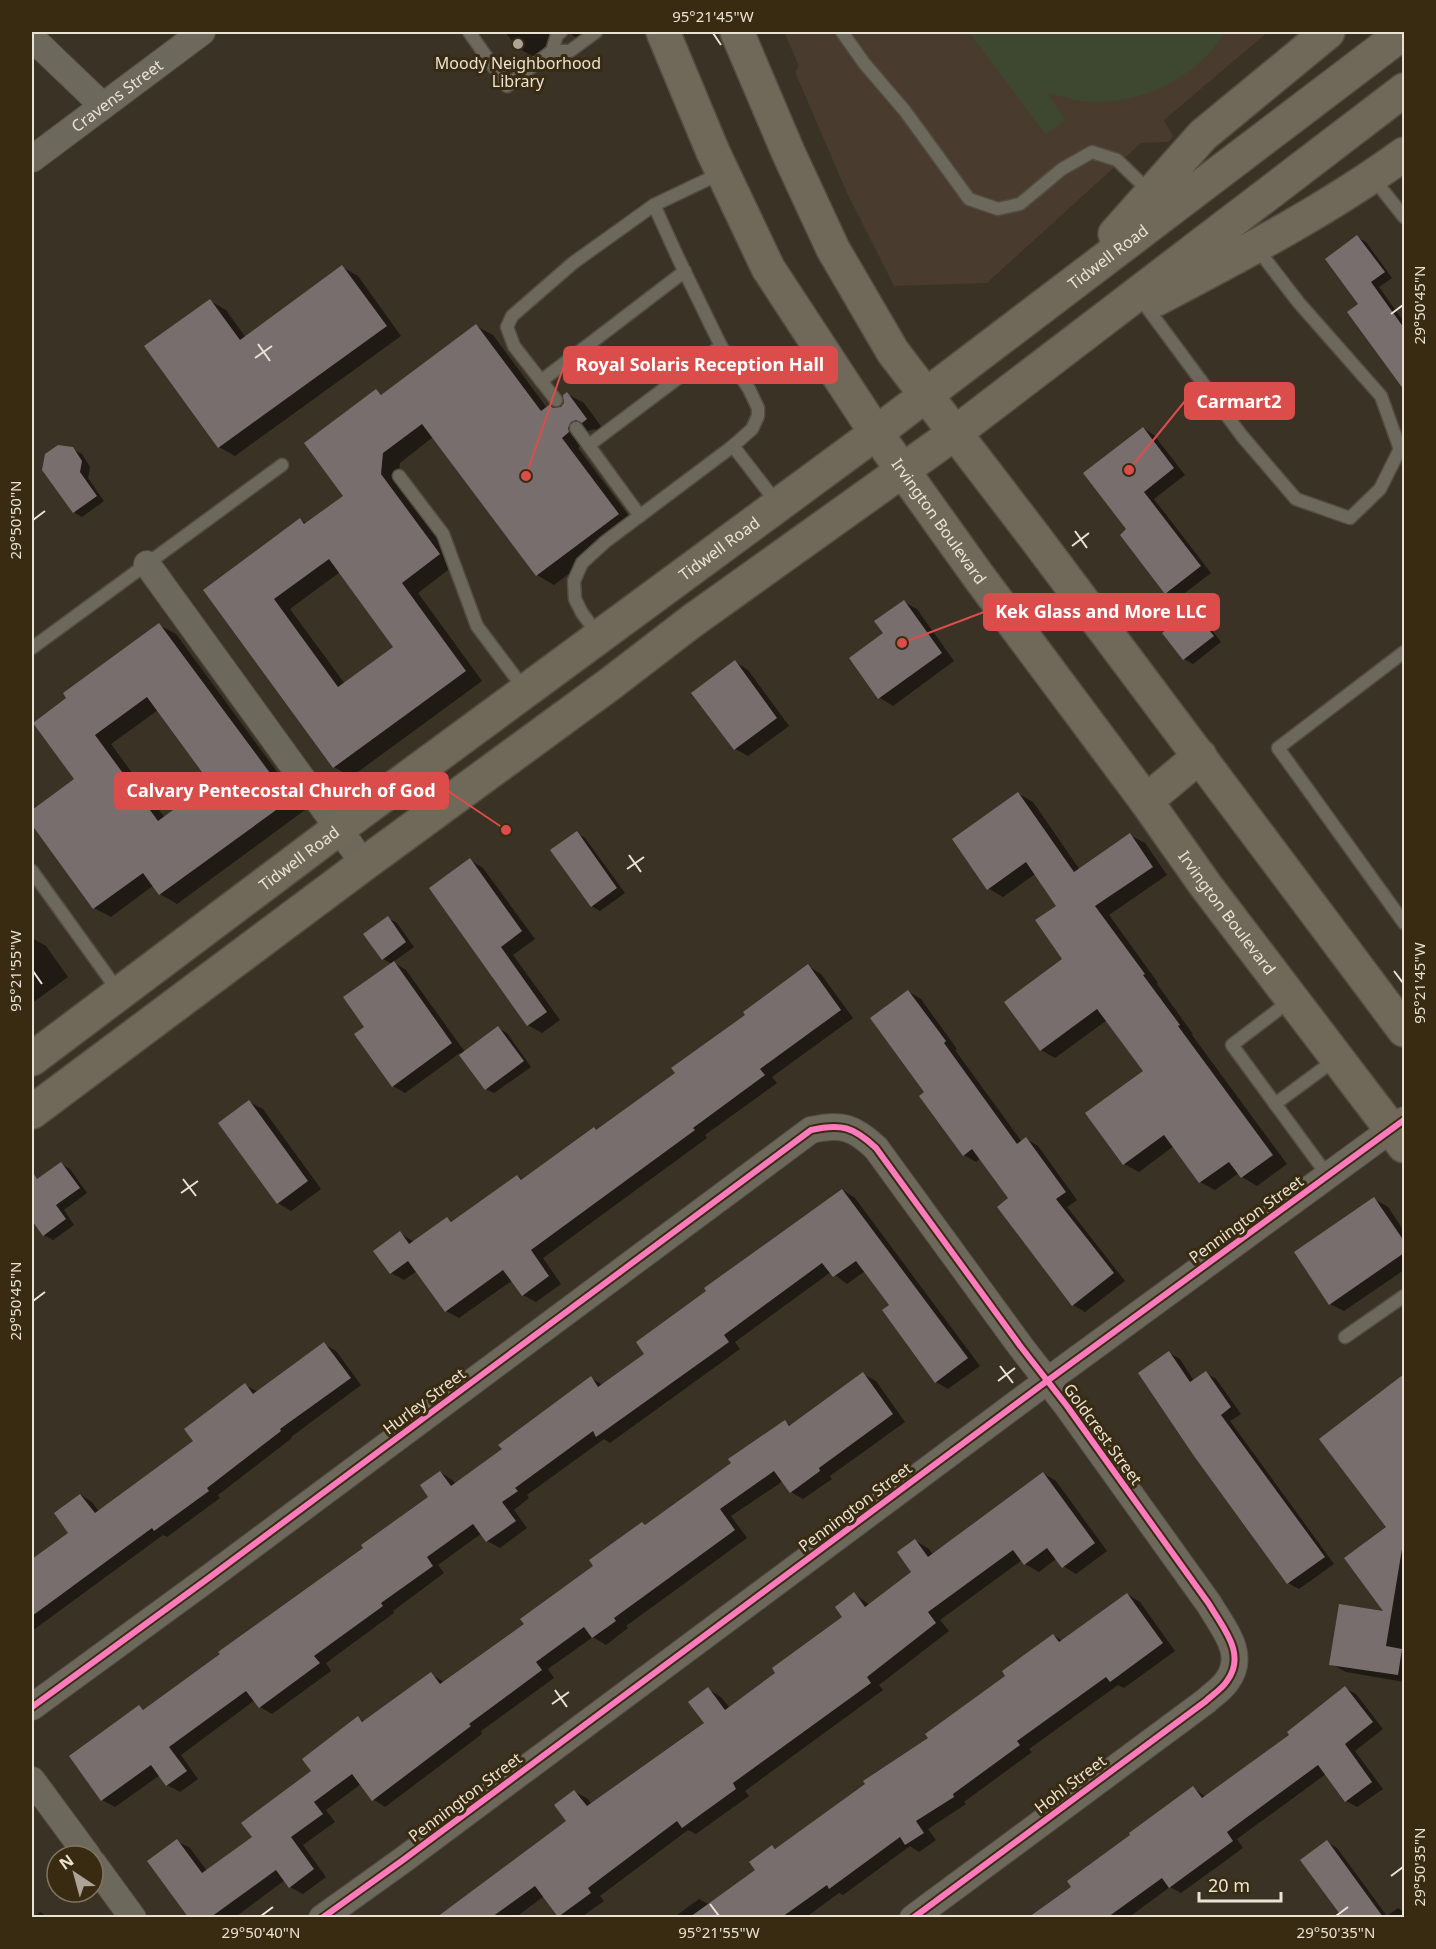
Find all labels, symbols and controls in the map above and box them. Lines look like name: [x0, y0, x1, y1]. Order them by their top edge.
text: 95°21'45"W: [672, 6, 754, 26]
marker: Moody Neighborhood Library: [511, 37, 525, 51]
place label: Moody Neighborhood Library: [435, 52, 601, 92]
street label: Cravens Street: [67, 54, 167, 137]
street label: Tidwell Road: [1063, 219, 1153, 295]
text: 29°50'45"N: [1409, 266, 1429, 344]
callout: Royal Solaris Reception Hall: [564, 347, 837, 383]
text: Royal Solaris Reception Hall: [576, 352, 824, 376]
callout: Carmart2: [1185, 383, 1294, 419]
text: Carmart2: [1197, 389, 1281, 413]
street label: Irvington Boulevard: [887, 454, 992, 589]
text: 29°50'50"N: [5, 481, 25, 559]
street label: Tidwell Road: [674, 511, 764, 586]
callout: Kek Glass and More LLC: [984, 594, 1219, 630]
text: Kek Glass and More LLC: [995, 599, 1207, 623]
callout: Calvary Pentecostal Church of God: [115, 773, 448, 809]
text: Calvary Pentecostal Church of God: [126, 778, 436, 802]
street label: Tidwell Road: [254, 821, 344, 896]
street label: Irvington Boulevard: [1173, 846, 1281, 979]
text: 95°21'55"W: [5, 930, 25, 1012]
text: 95°21'45"W: [1409, 942, 1429, 1024]
street label: Pennington Street: [1184, 1170, 1308, 1268]
text: 29°50'45"N: [5, 1262, 25, 1340]
street label: Hurley Street: [378, 1363, 470, 1439]
street label: Goldcrest Street: [1059, 1379, 1147, 1489]
street label: Pennington Street: [794, 1457, 916, 1557]
street label: Pennington Street: [404, 1747, 526, 1847]
street label: Hohl Street: [1030, 1750, 1110, 1818]
text: 29°50'35"N: [1409, 1828, 1429, 1906]
north arrow: [45, 1844, 105, 1904]
text: N: [54, 1849, 78, 1875]
scale bar: [1199, 1865, 1282, 1903]
text: 20 m: [1208, 1873, 1250, 1897]
text: 29°50'40"N: [222, 1922, 300, 1942]
text: 95°21'55"W: [678, 1922, 760, 1942]
text: 29°50'35"N: [1297, 1922, 1375, 1942]

